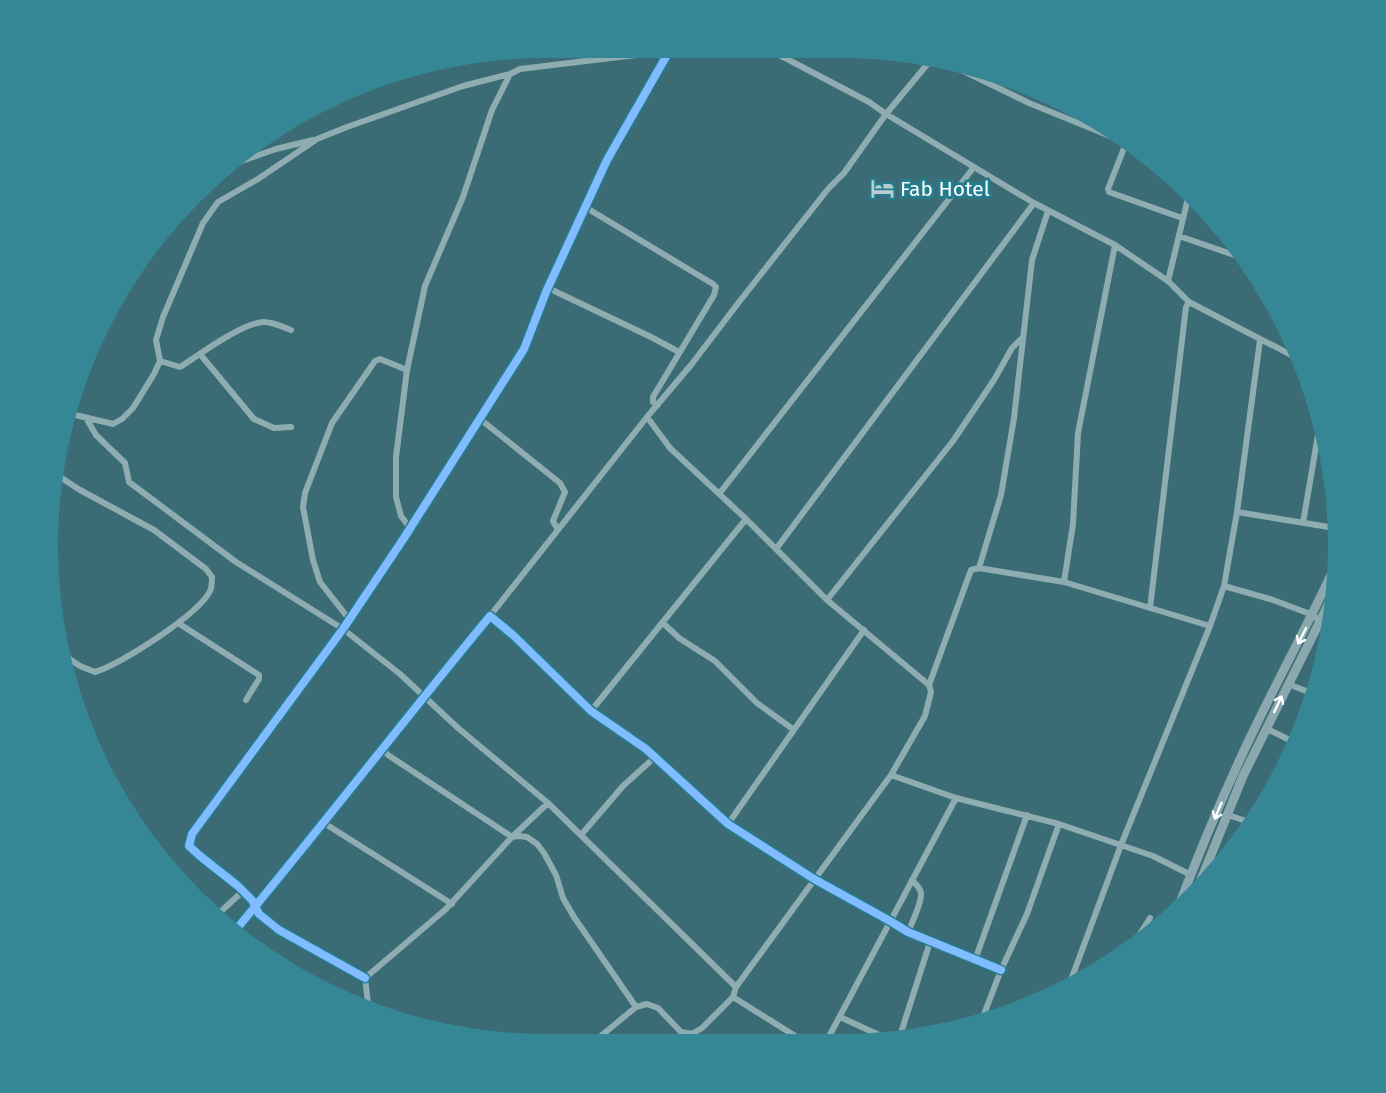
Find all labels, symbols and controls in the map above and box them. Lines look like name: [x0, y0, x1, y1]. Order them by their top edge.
hotel icon: Fab Hotel: [869, 176, 895, 202]
place label: Fab Hotel: [900, 176, 990, 202]
one-way arrow: [1296, 626, 1308, 644]
one-way arrow: [1273, 695, 1285, 713]
one-way arrow: [1211, 802, 1222, 820]

